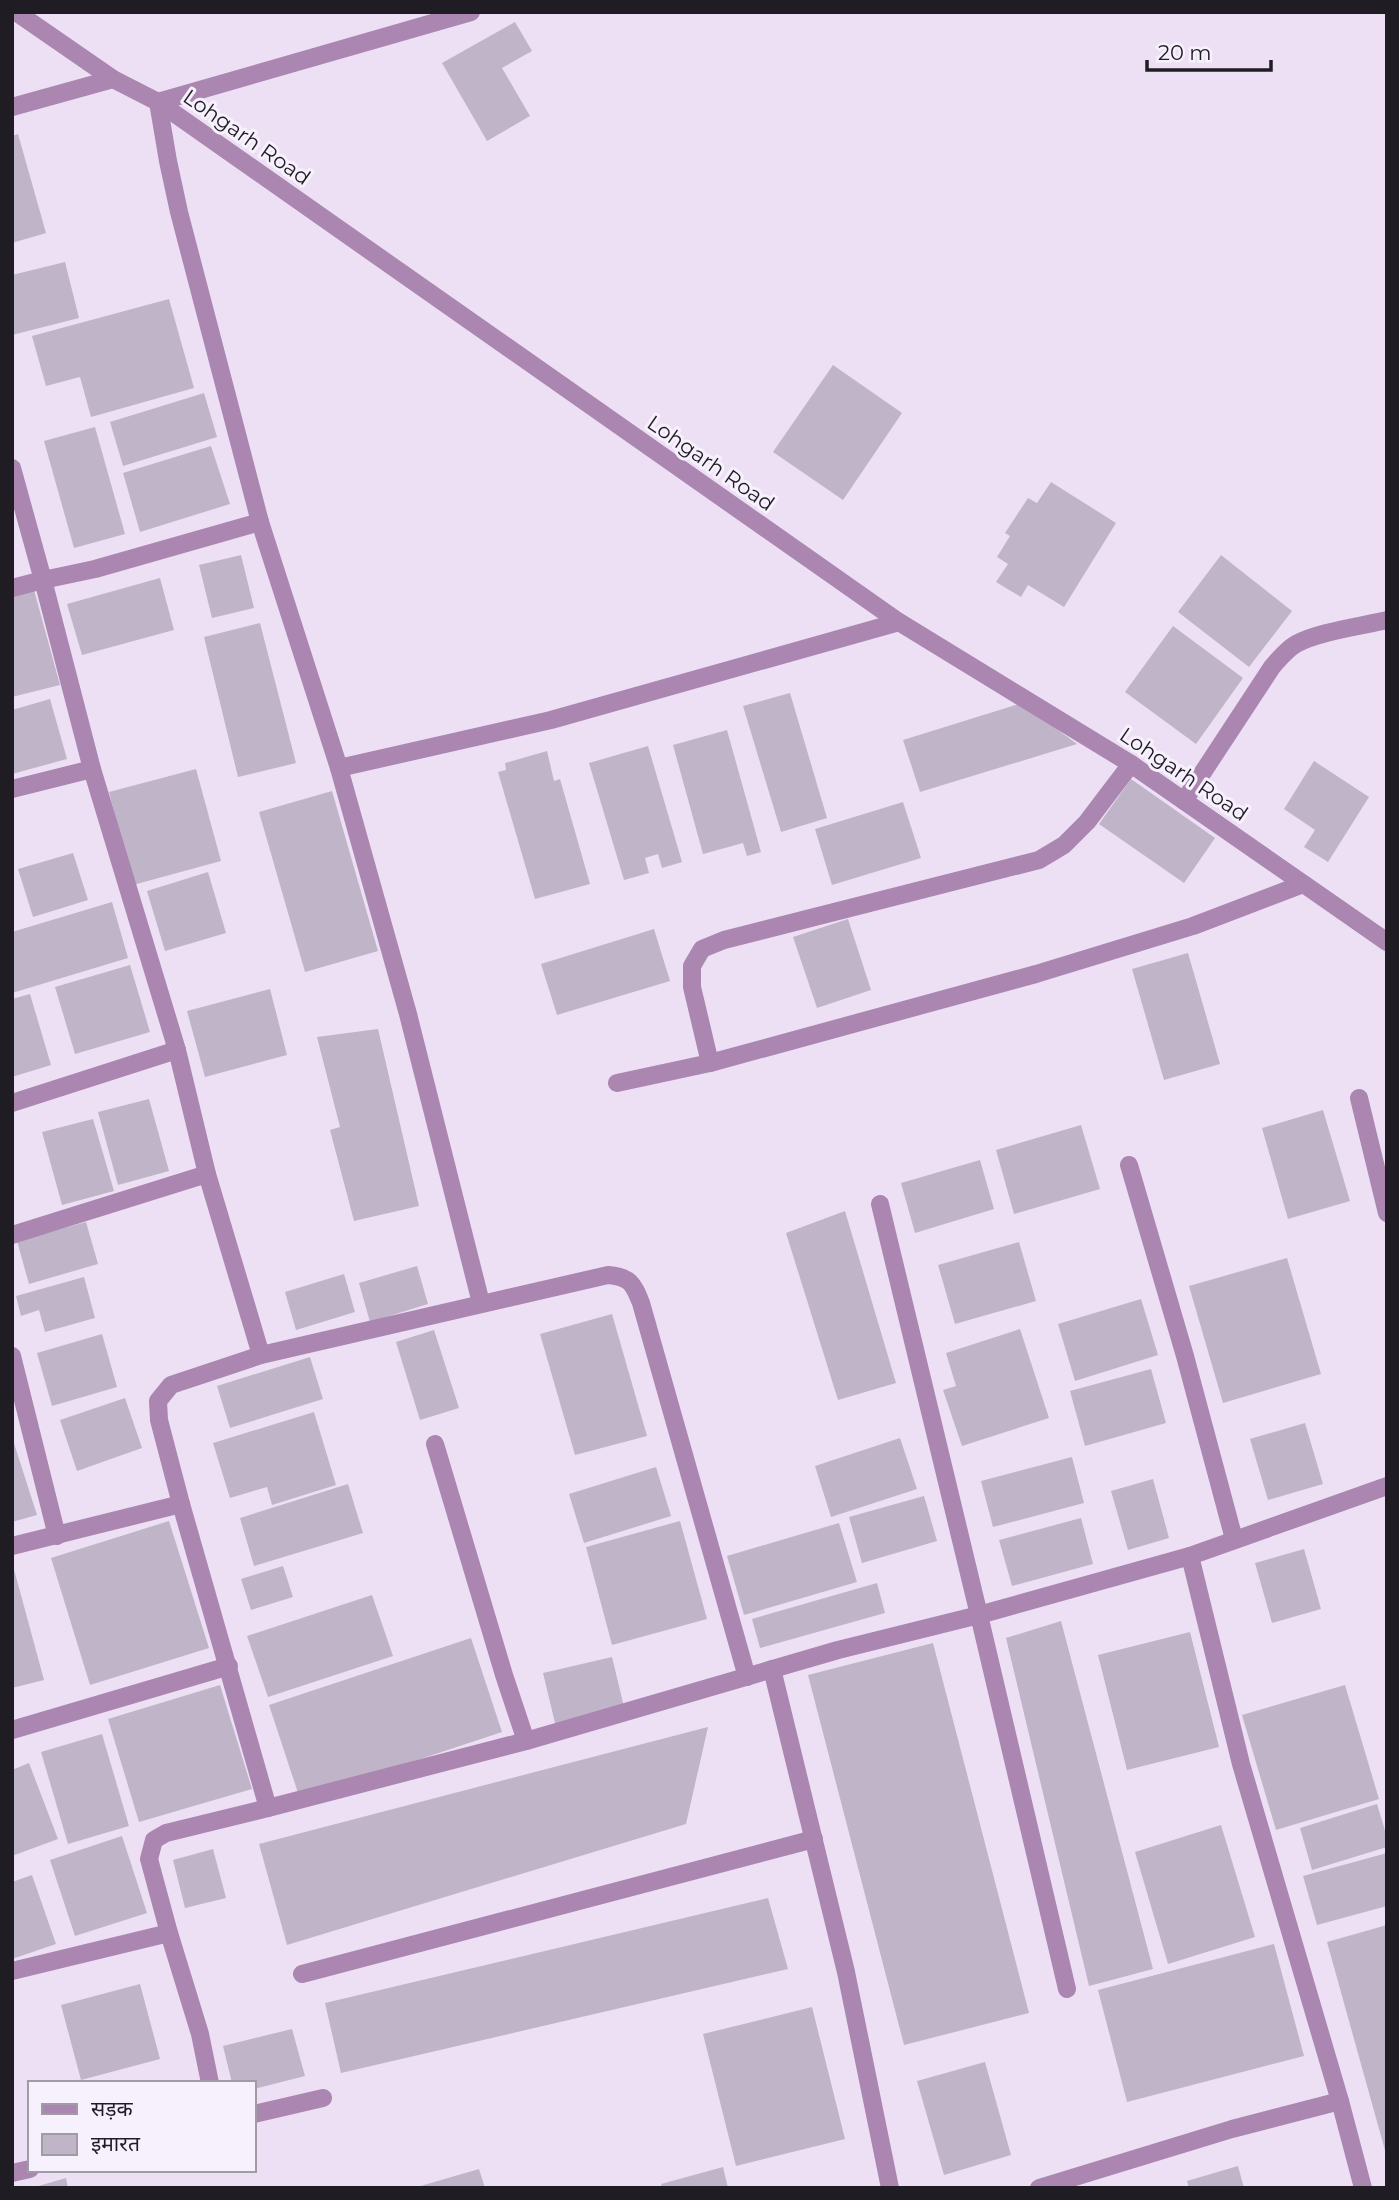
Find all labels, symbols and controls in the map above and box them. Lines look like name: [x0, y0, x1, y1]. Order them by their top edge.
scale bar: [1147, 28, 1271, 72]
text: 20 m: [1158, 40, 1212, 65]
street label: Lohgarh Road: [179, 84, 315, 190]
street label: Lohgarh Road: [643, 410, 779, 516]
street label: Lohgarh Road: [1115, 722, 1253, 826]
legend: [28, 2081, 256, 2172]
text: सड़क: [91, 2096, 133, 2121]
text: इमारत: [91, 2131, 141, 2156]

